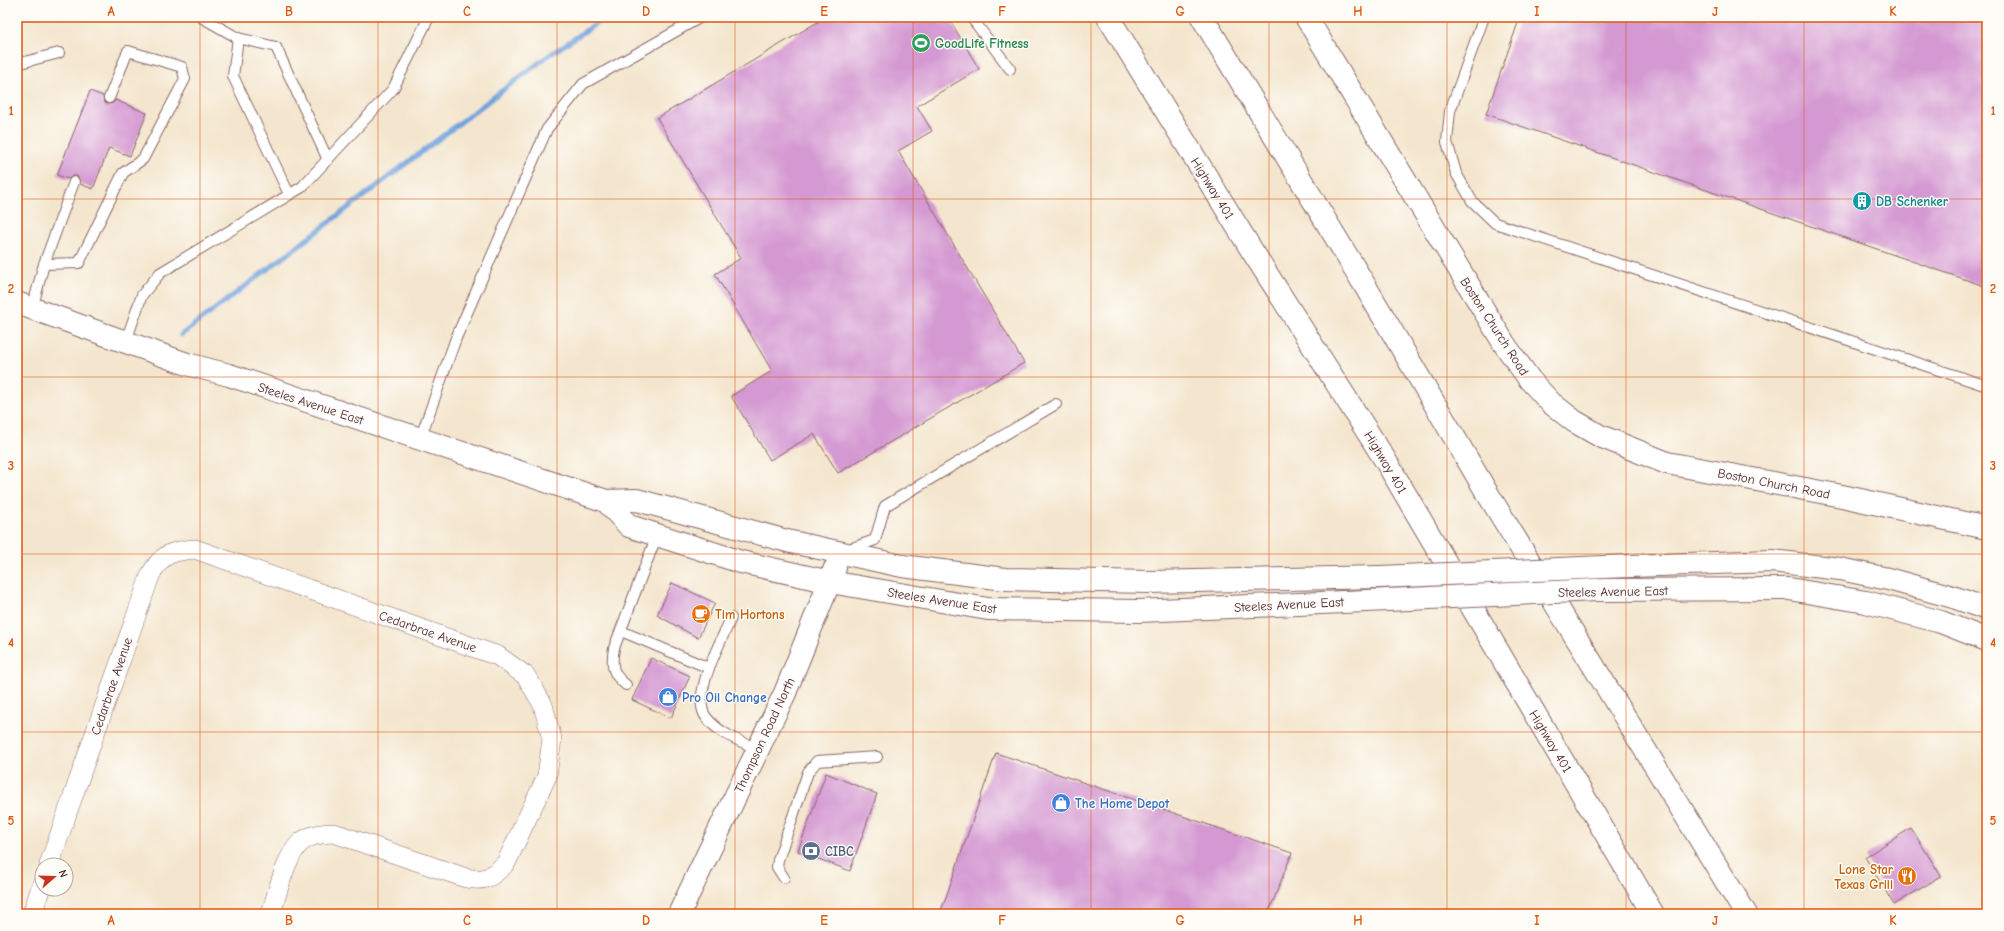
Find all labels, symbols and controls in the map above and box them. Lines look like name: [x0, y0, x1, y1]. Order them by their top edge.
text: A: [107, 4, 115, 19]
text: B: [285, 4, 293, 19]
text: C: [463, 4, 471, 19]
text: D: [642, 4, 650, 19]
text: E: [820, 4, 828, 19]
text: F: [998, 4, 1006, 19]
text: G: [1175, 4, 1185, 19]
text: H: [1353, 4, 1363, 19]
text: I: [1534, 4, 1540, 19]
text: J: [1712, 4, 1718, 19]
text: K: [1889, 4, 1897, 19]
sports icon: GoodLife Fitness: [910, 32, 932, 54]
place label: GoodLife Fitness: [935, 36, 1029, 51]
text: 1: [8, 103, 14, 118]
text: 1: [1990, 103, 1996, 118]
street label: Highway 401: [1188, 155, 1237, 222]
building icon: DB Schenker: [1851, 190, 1873, 212]
place label: DB Schenker: [1876, 194, 1949, 209]
street label: Boston Church Road: [1457, 274, 1532, 378]
text: 2: [8, 281, 14, 296]
text: 2: [1990, 281, 1996, 296]
street label: Steeles Avenue East: [256, 379, 367, 428]
street label: Highway 401: [1361, 428, 1410, 496]
text: 3: [8, 458, 14, 473]
text: 3: [1990, 458, 1996, 473]
street label: Boston Church Road: [1717, 465, 1831, 502]
street label: Steeles Avenue East: [1558, 583, 1670, 600]
street label: Steeles Avenue East: [886, 584, 999, 617]
street label: Steeles Avenue East: [1234, 594, 1346, 615]
cafe icon: Tim Hortons: [690, 603, 712, 625]
place label: Tim Hortons: [715, 607, 785, 622]
street label: Cedarbrae Avenue: [377, 608, 479, 655]
text: 4: [8, 635, 14, 650]
street label: Cedarbrae Avenue: [88, 635, 135, 737]
text: 4: [1990, 635, 1996, 650]
street label: Thompson Road North: [731, 675, 798, 795]
shop icon: Pro Oil Change: [657, 686, 679, 708]
place label: Pro Oil Change: [682, 690, 767, 705]
street label: Highway 401: [1526, 707, 1575, 775]
shop icon: The Home Depot: [1050, 792, 1072, 814]
place label: The Home Depot: [1075, 796, 1170, 811]
text: 5: [8, 813, 15, 828]
text: 5: [1990, 813, 1997, 828]
bank icon: CIBC: [800, 840, 822, 862]
place label: CIBC: [825, 844, 854, 859]
north arrow: [34, 857, 74, 897]
place label: Lone Star Texas Grill: [1834, 862, 1894, 892]
restaurant icon: Lone Star Texas Grill: [1896, 865, 1918, 887]
text: N: [56, 868, 70, 879]
text: A: [107, 913, 115, 928]
text: B: [285, 913, 293, 928]
text: C: [463, 913, 471, 928]
text: D: [642, 913, 650, 928]
text: E: [820, 913, 828, 928]
text: F: [998, 913, 1006, 928]
text: G: [1175, 913, 1185, 928]
text: H: [1353, 913, 1363, 928]
text: I: [1534, 913, 1540, 928]
text: J: [1712, 913, 1718, 928]
text: K: [1889, 913, 1897, 928]

